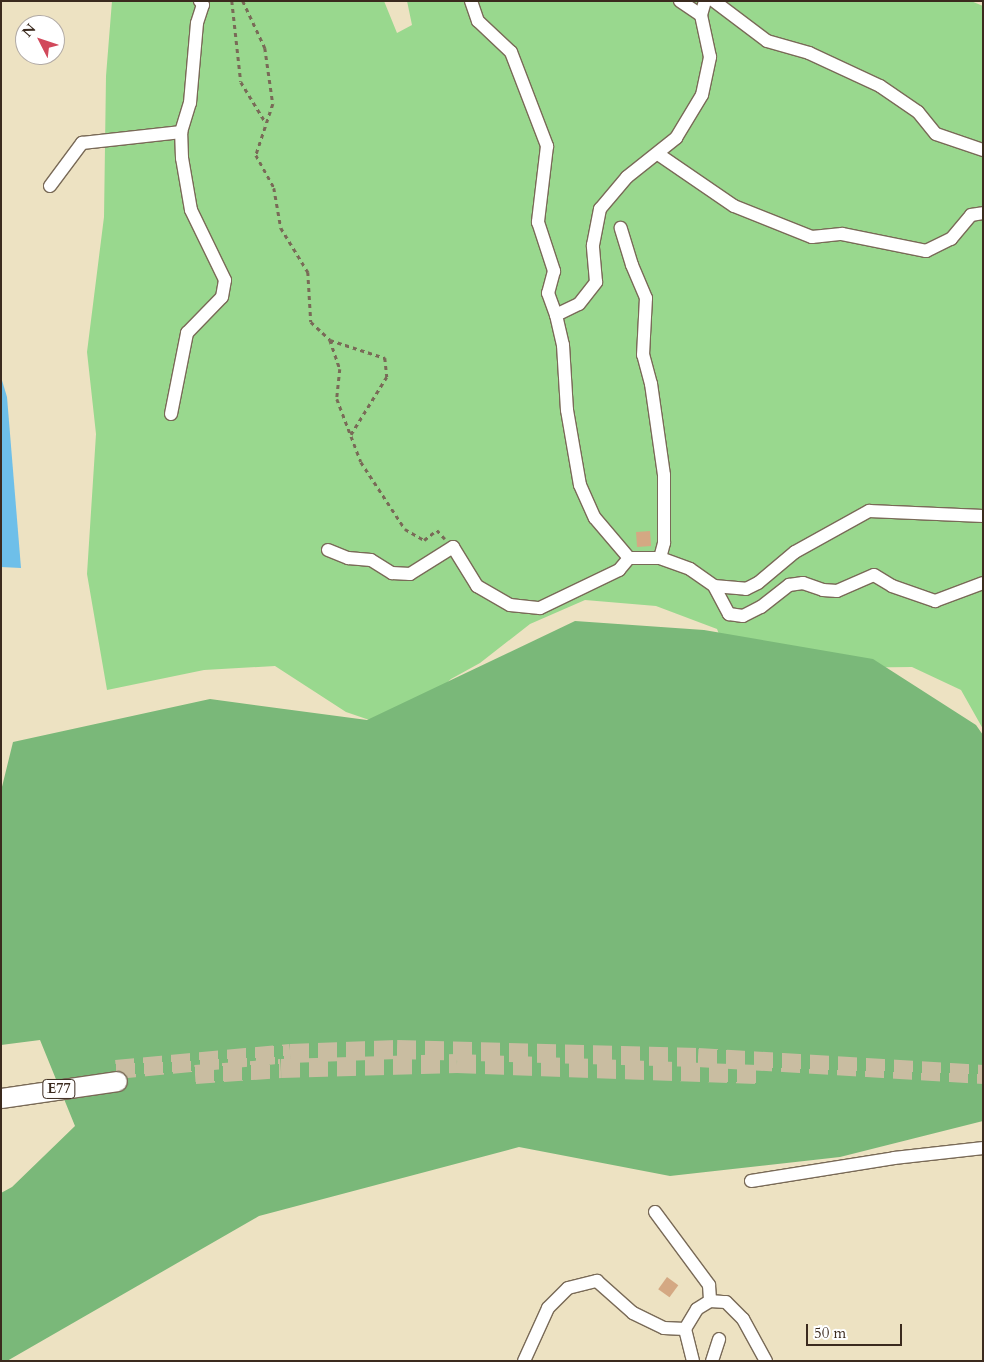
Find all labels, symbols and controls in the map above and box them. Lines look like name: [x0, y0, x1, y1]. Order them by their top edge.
north arrow: [15, 15, 65, 65]
text: N: [18, 20, 40, 41]
road number: E77: [42, 1078, 76, 1100]
scale bar: [809, 1314, 905, 1346]
text: 50 m: [814, 1323, 846, 1343]

